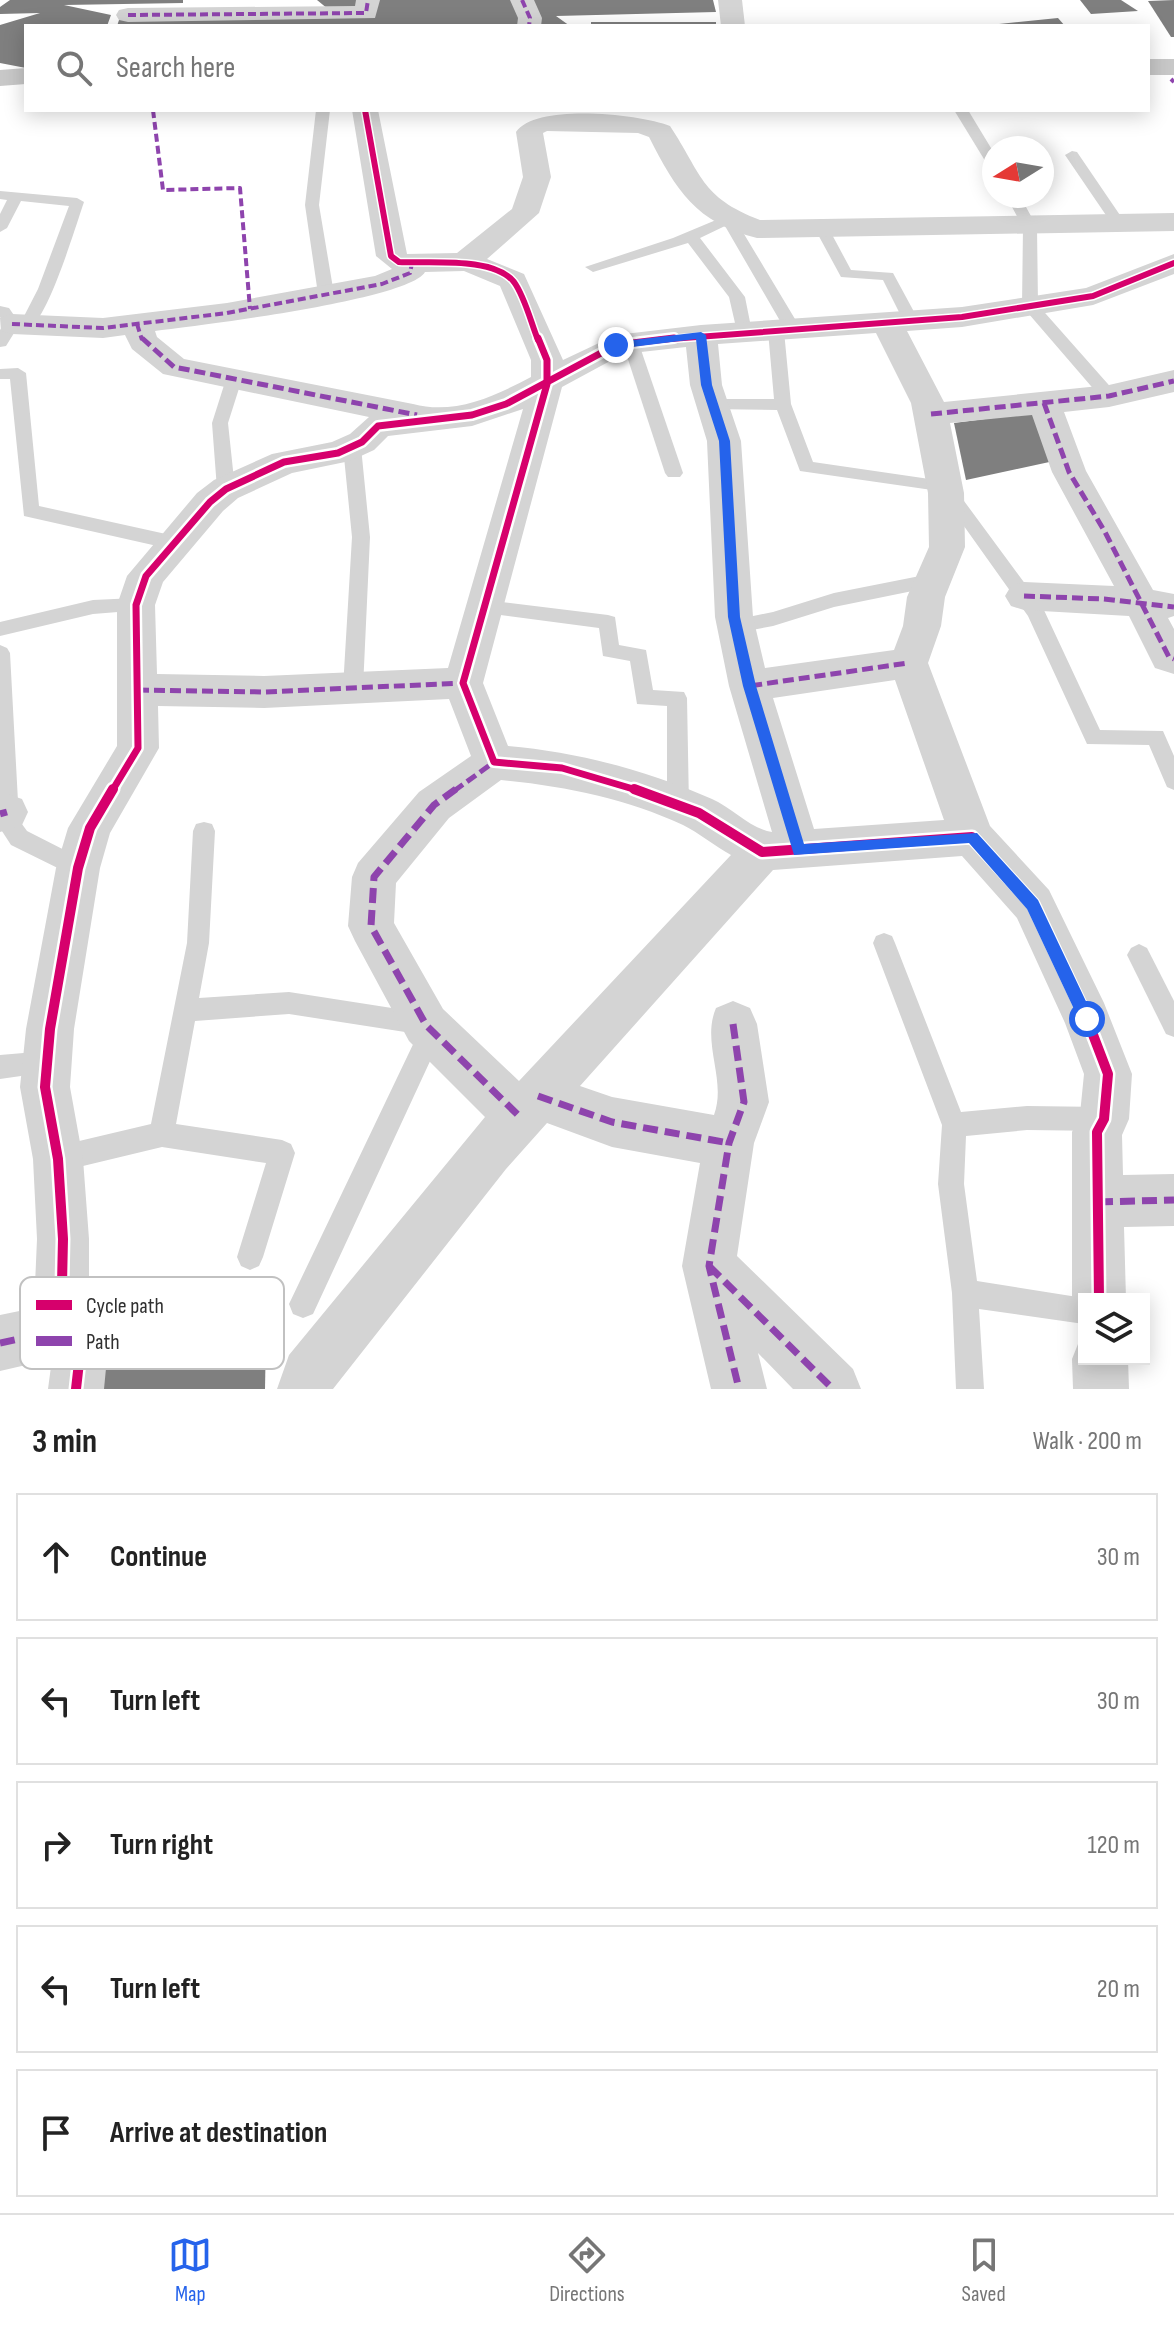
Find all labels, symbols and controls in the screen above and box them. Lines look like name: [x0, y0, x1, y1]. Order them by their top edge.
search box: [24, 24, 1150, 112]
icon: search: [52, 46, 96, 90]
text: Search here: [116, 50, 235, 86]
north arrow: [982, 136, 1054, 208]
route end: [598, 327, 634, 363]
route start: [1069, 1001, 1105, 1037]
legend: [20, 1277, 284, 1369]
text: Cycle path: [86, 1293, 164, 1320]
map controls: [1078, 1293, 1150, 1365]
button: layers: [1078, 1293, 1150, 1365]
text: Path: [86, 1329, 120, 1356]
text: 3 min: [32, 1421, 97, 1462]
text: Walk · 200 m: [1033, 1426, 1142, 1457]
icon: ahead: [34, 1535, 78, 1579]
text: Continue: [110, 1539, 207, 1575]
text: 30 m: [1097, 1542, 1140, 1573]
icon: left: [34, 1679, 78, 1723]
text: Turn left: [110, 1683, 200, 1719]
text: 30 m: [1097, 1686, 1140, 1717]
icon: right: [34, 1823, 78, 1867]
text: Turn right: [110, 1827, 213, 1863]
text: 120 m: [1087, 1830, 1140, 1861]
icon: left: [34, 1967, 78, 2011]
text: Turn left: [110, 1971, 200, 2007]
text: 20 m: [1097, 1974, 1140, 2005]
icon: arrive: [34, 2111, 78, 2155]
text: Arrive at destination: [110, 2115, 327, 2151]
tab: Map: [168, 2233, 212, 2308]
tab: Directions: [549, 2233, 625, 2308]
tab: Saved: [962, 2233, 1006, 2308]

